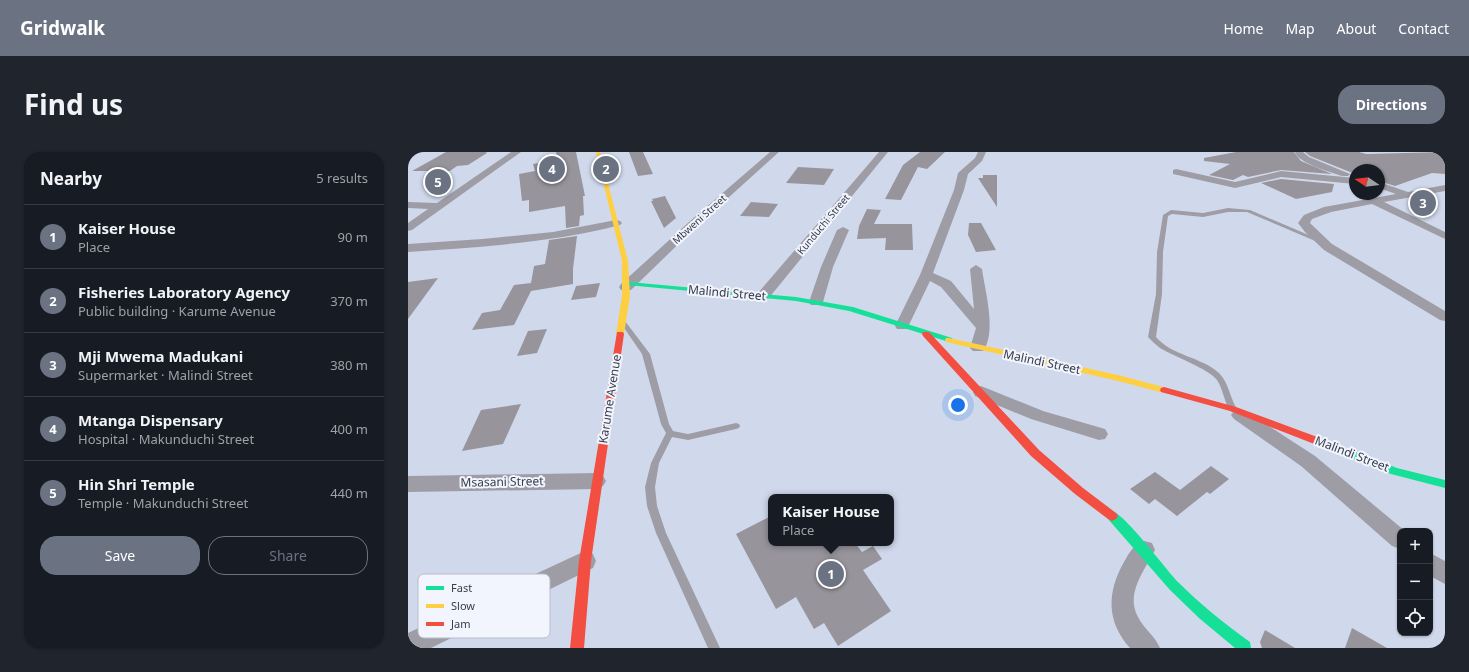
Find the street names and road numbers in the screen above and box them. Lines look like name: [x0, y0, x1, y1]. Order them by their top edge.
street label: Kunduchi Street: [794, 190, 853, 257]
street label: Mbweni Street: [669, 191, 729, 247]
street label: Malindi Street: [687, 281, 767, 304]
street label: Malindi Street: [1002, 345, 1083, 378]
street label: Karume Avenue: [594, 353, 625, 445]
street label: Malindi Street: [1313, 432, 1392, 476]
street label: Msasani Street: [460, 472, 544, 491]

